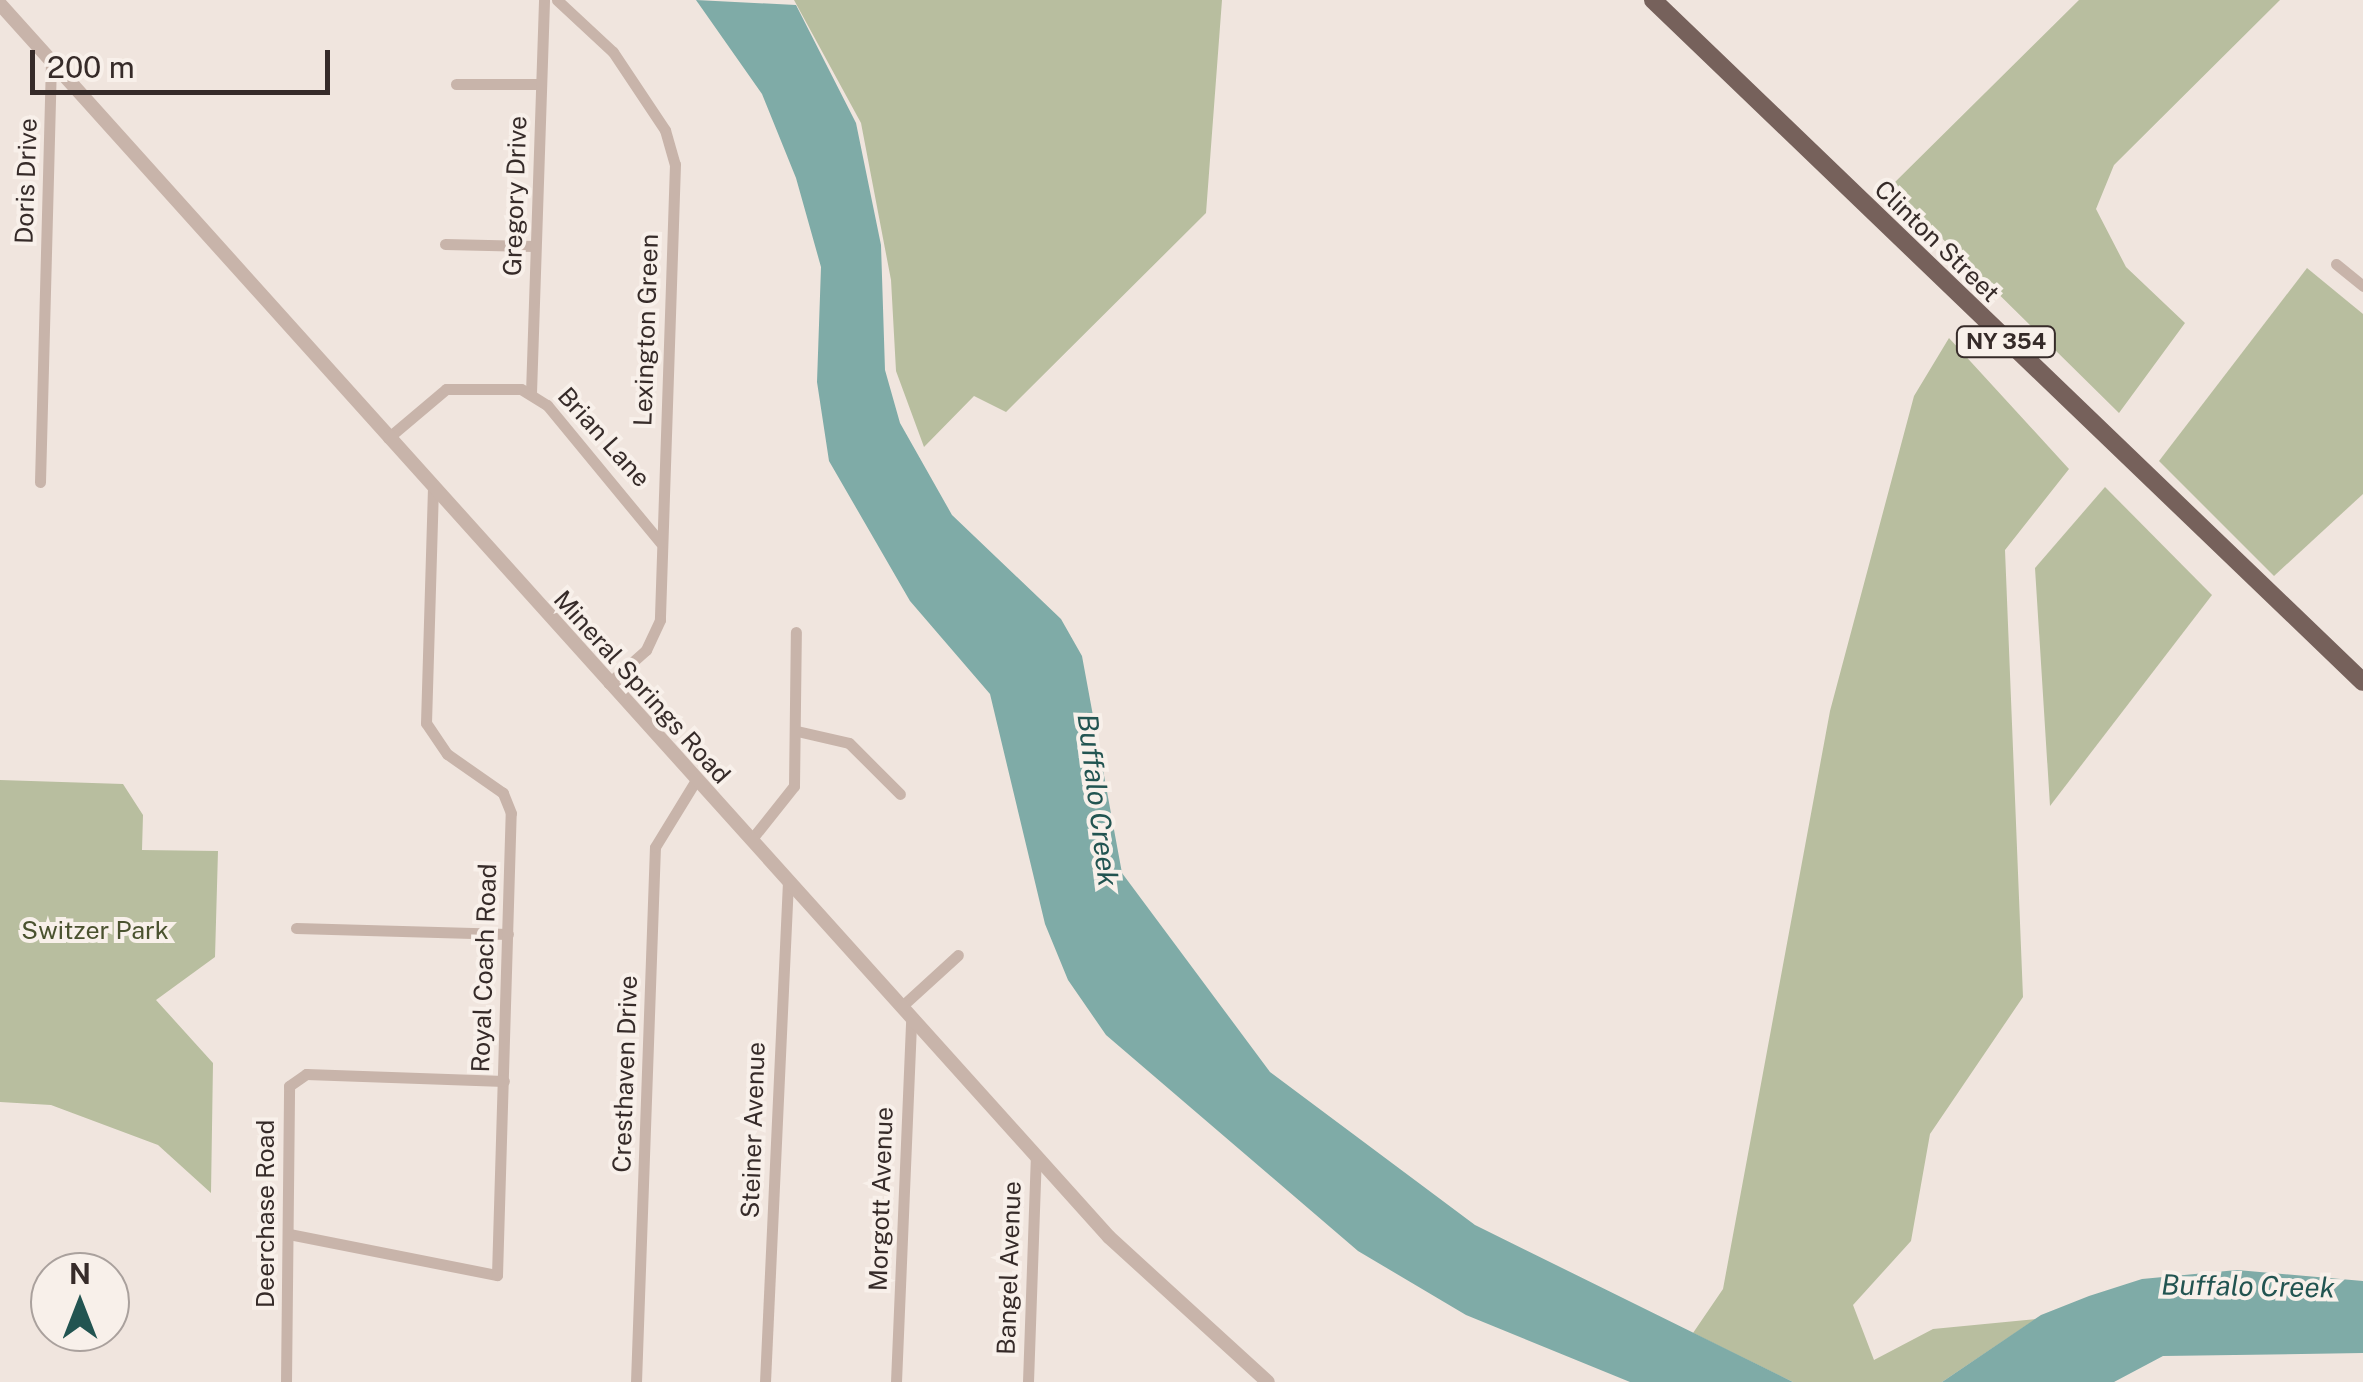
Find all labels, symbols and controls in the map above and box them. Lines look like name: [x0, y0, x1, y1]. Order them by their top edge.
scale bar: [35, 30, 335, 92]
text: 200 m: [47, 49, 135, 85]
street label: Gregory Drive: [497, 115, 533, 277]
street label: Doris Drive: [9, 118, 43, 244]
street label: Clinton Street: [1868, 174, 2006, 308]
street label: Lexington Green: [628, 233, 664, 427]
road number: NY 354: [1954, 325, 2058, 359]
street label: Brian Lane: [552, 381, 656, 493]
street label: Mineral Springs Road: [548, 584, 736, 790]
water label: Buffalo Creek: [1071, 712, 1125, 888]
street label: Royal Coach Road: [465, 863, 503, 1073]
park label: Switzer Park: [21, 915, 169, 945]
street label: Cresthaven Drive: [607, 975, 643, 1173]
street label: Steiner Avenue: [735, 1041, 771, 1219]
street label: Morgott Avenue: [863, 1106, 899, 1292]
street label: Deerchase Road: [250, 1120, 280, 1308]
street label: Bangel Avenue: [991, 1181, 1027, 1355]
north arrow: [30, 1252, 130, 1352]
text: N: [69, 1257, 91, 1290]
water label: Buffalo Creek: [2161, 1268, 2335, 1304]

